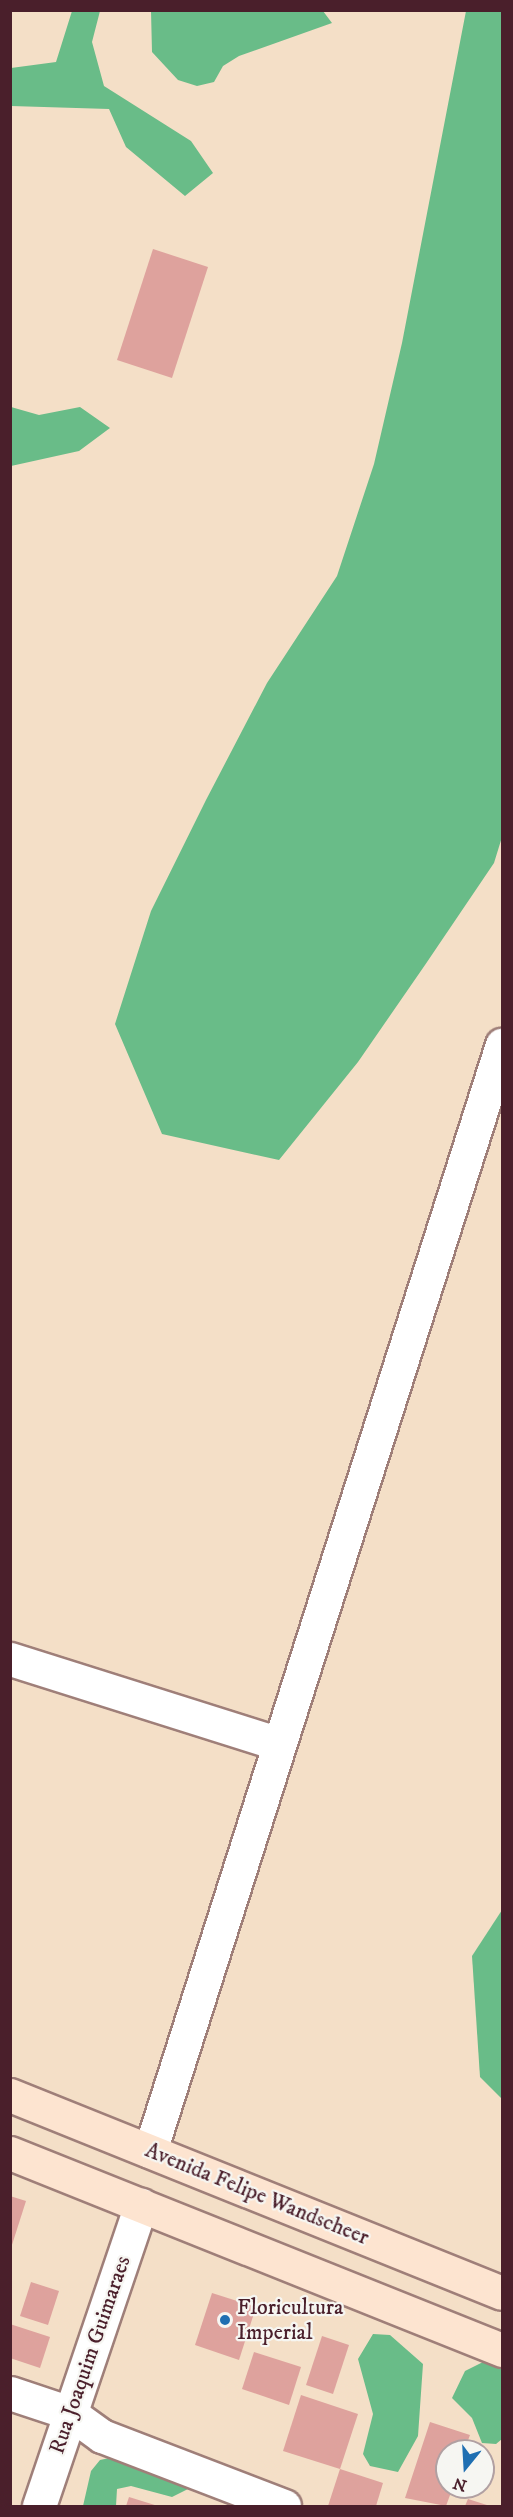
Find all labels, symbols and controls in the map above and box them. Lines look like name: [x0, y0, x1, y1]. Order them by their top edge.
street label: Avenida Felipe Wandscheer: [141, 2137, 373, 2251]
street label: Rua Joaquim Guimaraes: [44, 2253, 136, 2457]
place label: Floricultura Imperial: [237, 2294, 343, 2346]
marker: Floricultura Imperial: [218, 2313, 232, 2327]
north arrow: [435, 2439, 495, 2499]
text: N: [451, 2473, 469, 2496]

